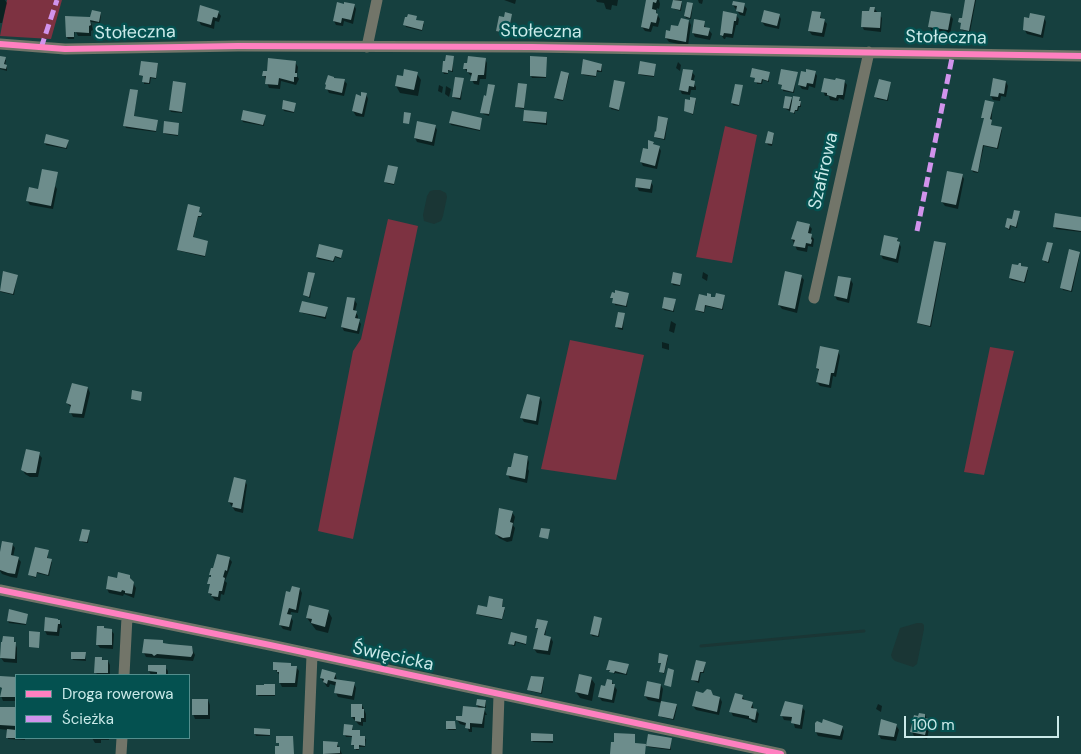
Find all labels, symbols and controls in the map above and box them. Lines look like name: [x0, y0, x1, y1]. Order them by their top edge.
street label: Stołeczna: [500, 20, 582, 44]
street label: Stołeczna: [94, 21, 176, 45]
street label: Stołeczna: [905, 26, 987, 50]
street label: Szafirowa: [805, 130, 843, 212]
street label: Święcicka: [350, 638, 436, 676]
legend: [15, 674, 190, 739]
text: Droga rowerowa: [62, 684, 173, 704]
scale bar: [906, 706, 1061, 738]
text: Ścieżka: [62, 709, 114, 729]
text: 100 m: [912, 715, 955, 735]

